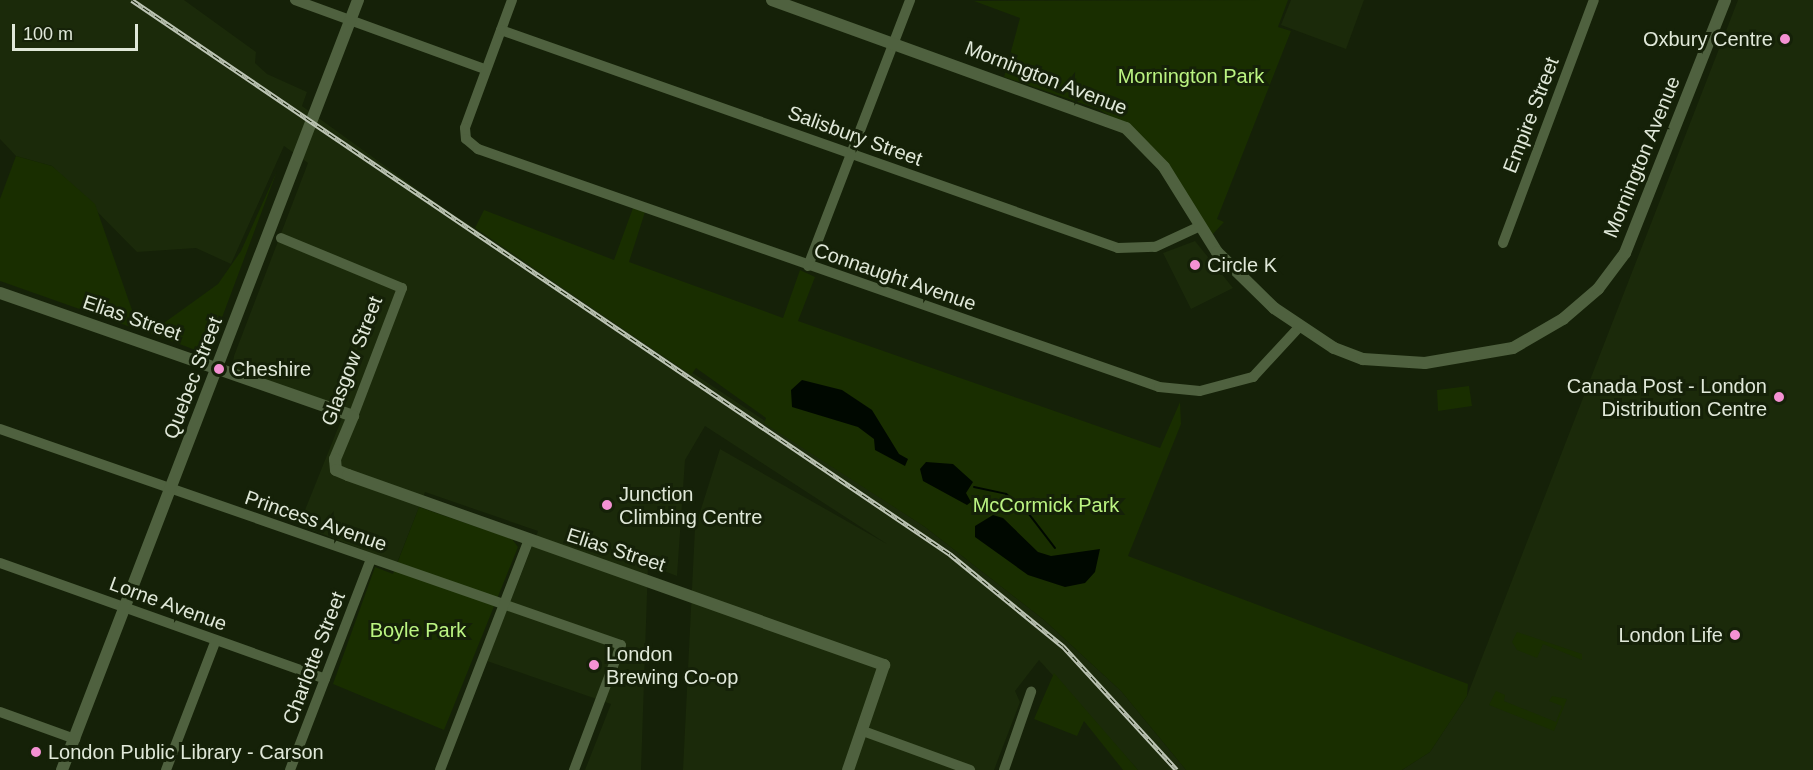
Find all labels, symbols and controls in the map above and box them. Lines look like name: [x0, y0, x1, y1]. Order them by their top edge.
scale bar: [15, 12, 141, 50]
text: 100 m: [23, 24, 73, 44]
place label: Oxbury Centre: [1643, 27, 1773, 51]
marker: Oxbury Centre: [1778, 32, 1792, 46]
street label: Mornington Avenue: [961, 36, 1131, 120]
street label: Empire Street: [1498, 54, 1564, 176]
park label: Mornington Park: [1118, 64, 1264, 88]
street label: Mornington Avenue: [1598, 72, 1686, 242]
street label: Salisbury Street: [785, 101, 925, 171]
street label: Connaught Avenue: [810, 238, 980, 316]
place label: Circle K: [1207, 253, 1277, 277]
marker: Circle K: [1188, 258, 1202, 272]
street label: Elias Street: [80, 290, 184, 346]
street label: Glasgow Street: [316, 293, 388, 429]
street label: Quebec Street: [159, 314, 227, 442]
place label: Cheshire: [231, 357, 311, 381]
marker: Cheshire: [212, 362, 226, 376]
place label: Canada Post - London Distribution Centre: [1567, 374, 1767, 421]
marker: Canada Post - London Distribution Centre: [1772, 390, 1786, 404]
place label: Junction Climbing Centre: [619, 482, 762, 529]
street label: Princess Avenue: [241, 485, 391, 557]
park label: McCormick Park: [973, 493, 1119, 517]
marker: Junction Climbing Centre: [600, 498, 614, 512]
street label: Elias Street: [564, 523, 668, 577]
street label: Lorne Avenue: [106, 571, 230, 637]
street label: Charlotte Street: [278, 588, 350, 728]
park label: Boyle Park: [370, 618, 466, 642]
place label: London Life: [1618, 623, 1723, 647]
marker: London Life: [1728, 628, 1742, 642]
place label: London Brewing Co-op: [606, 642, 738, 689]
marker: London Brewing Co-op: [587, 658, 601, 672]
place label: London Public Library - Carson: [48, 740, 324, 764]
marker: London Public Library - Carson: [29, 745, 43, 759]

